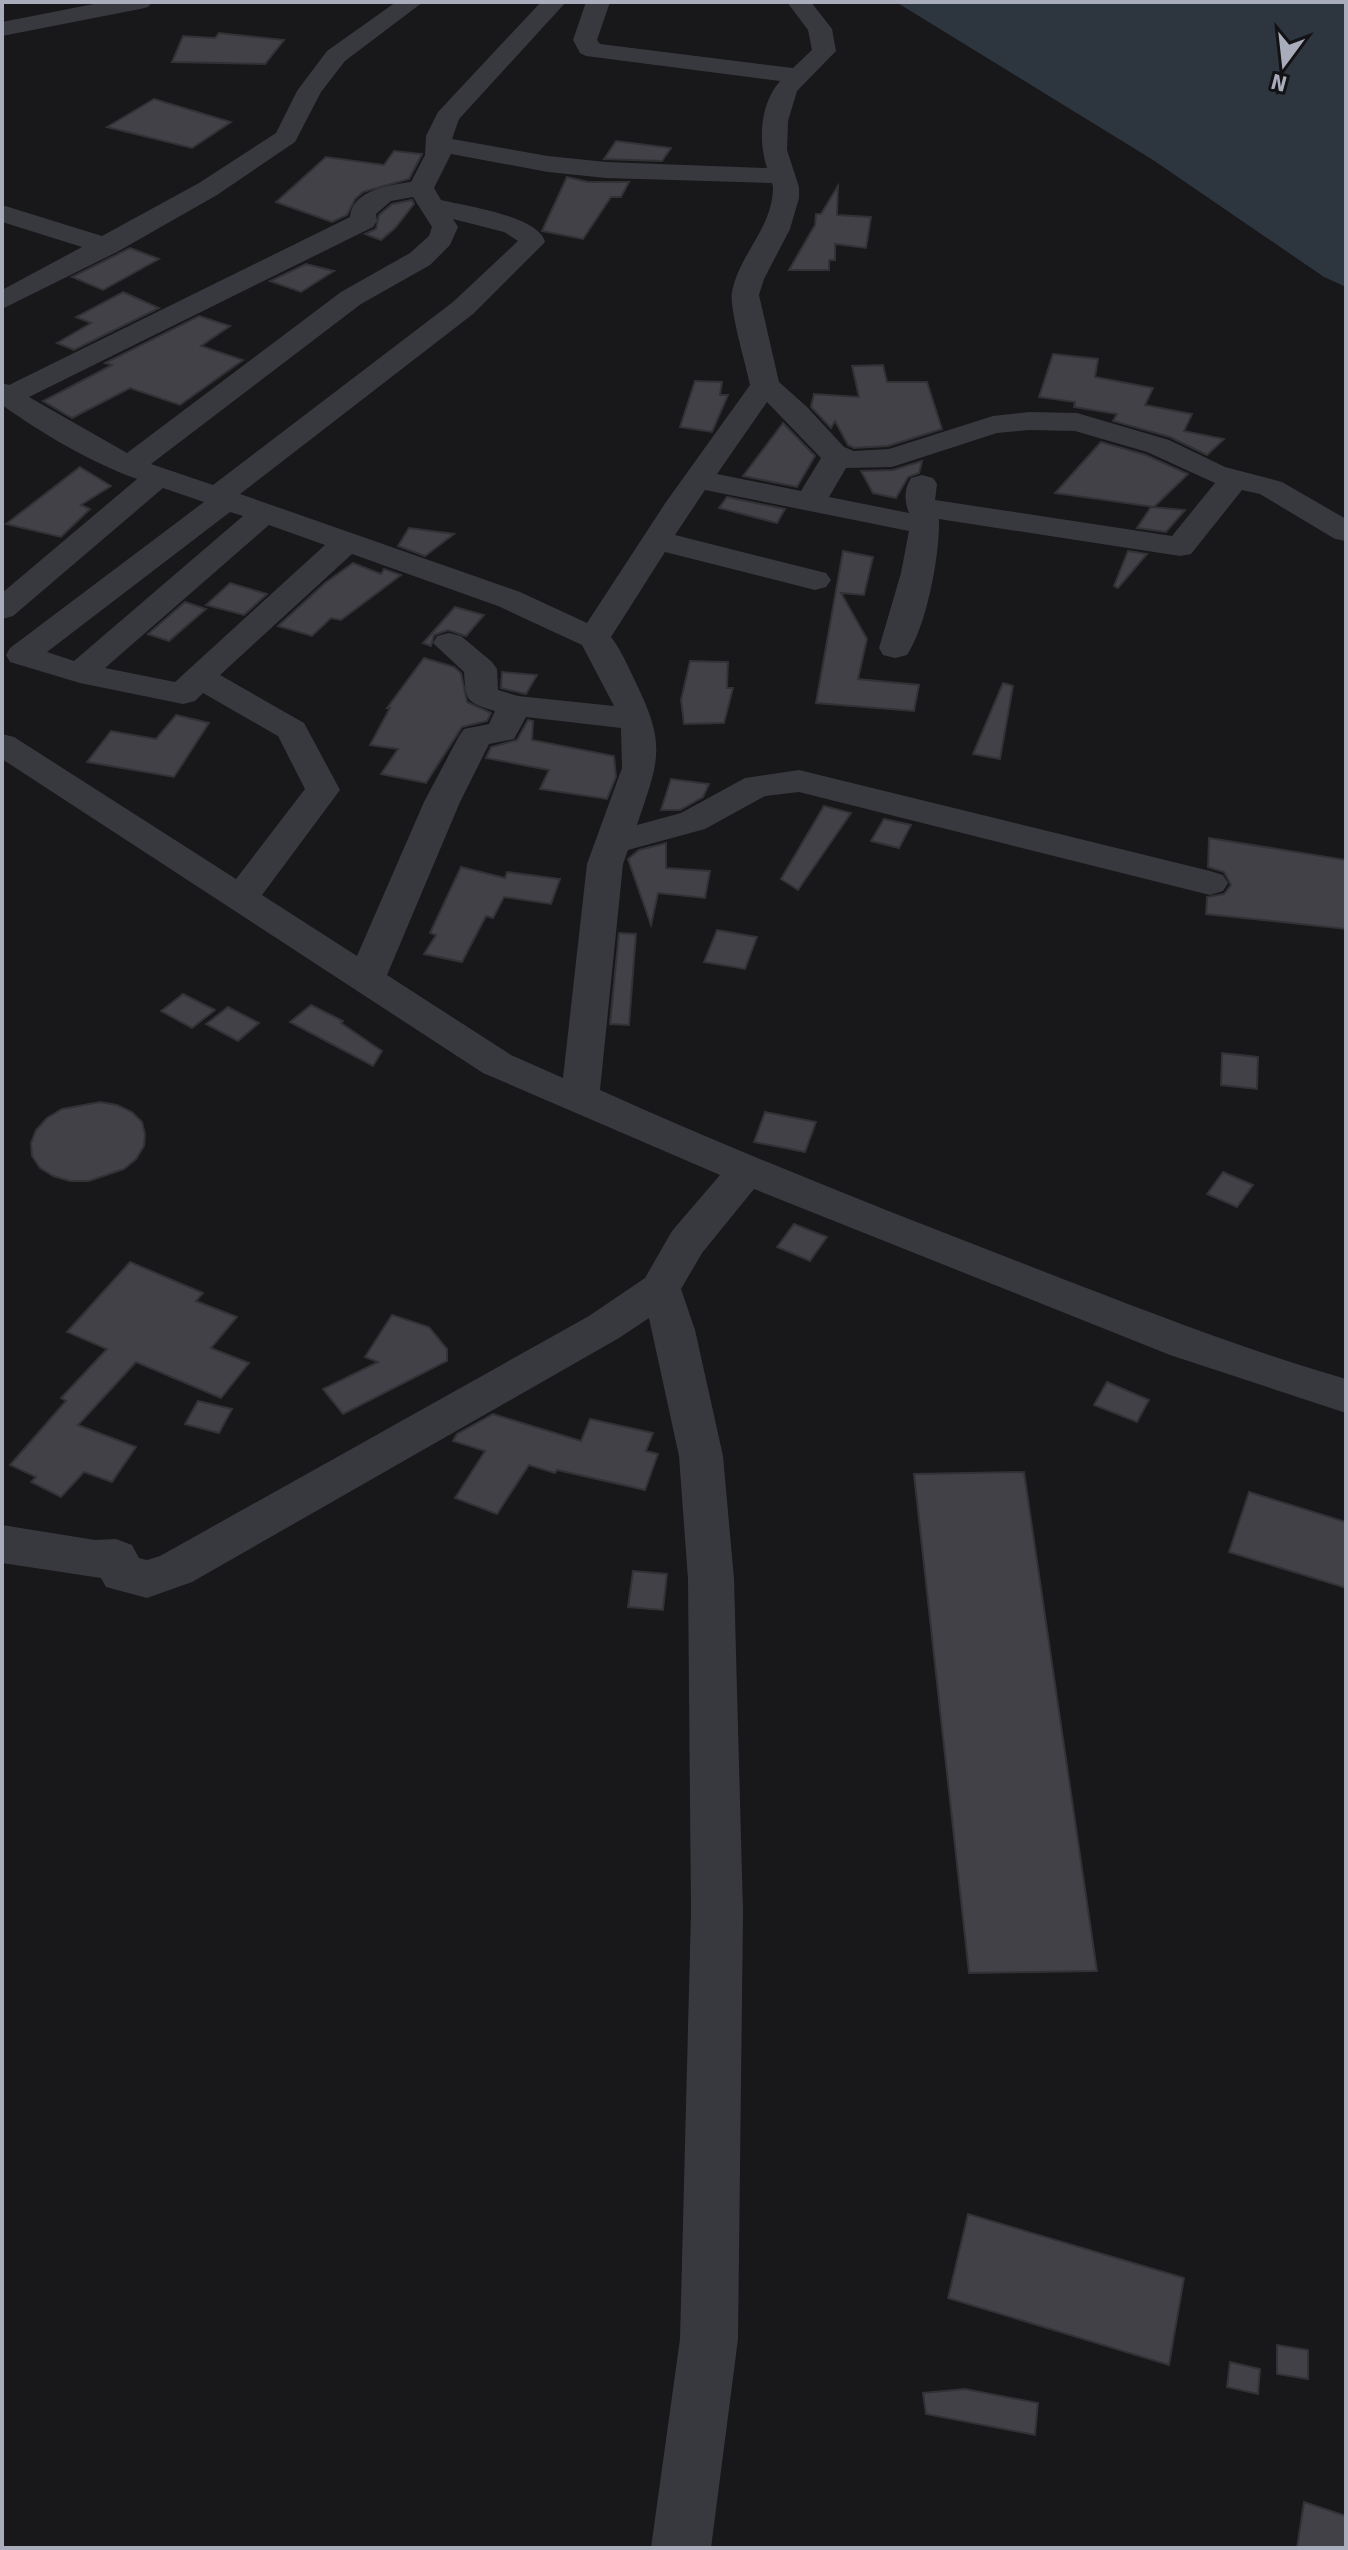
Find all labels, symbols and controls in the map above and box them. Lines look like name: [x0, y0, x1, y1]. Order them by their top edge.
north arrow: [1244, 24, 1324, 104]
text: N: [1268, 68, 1290, 98]

